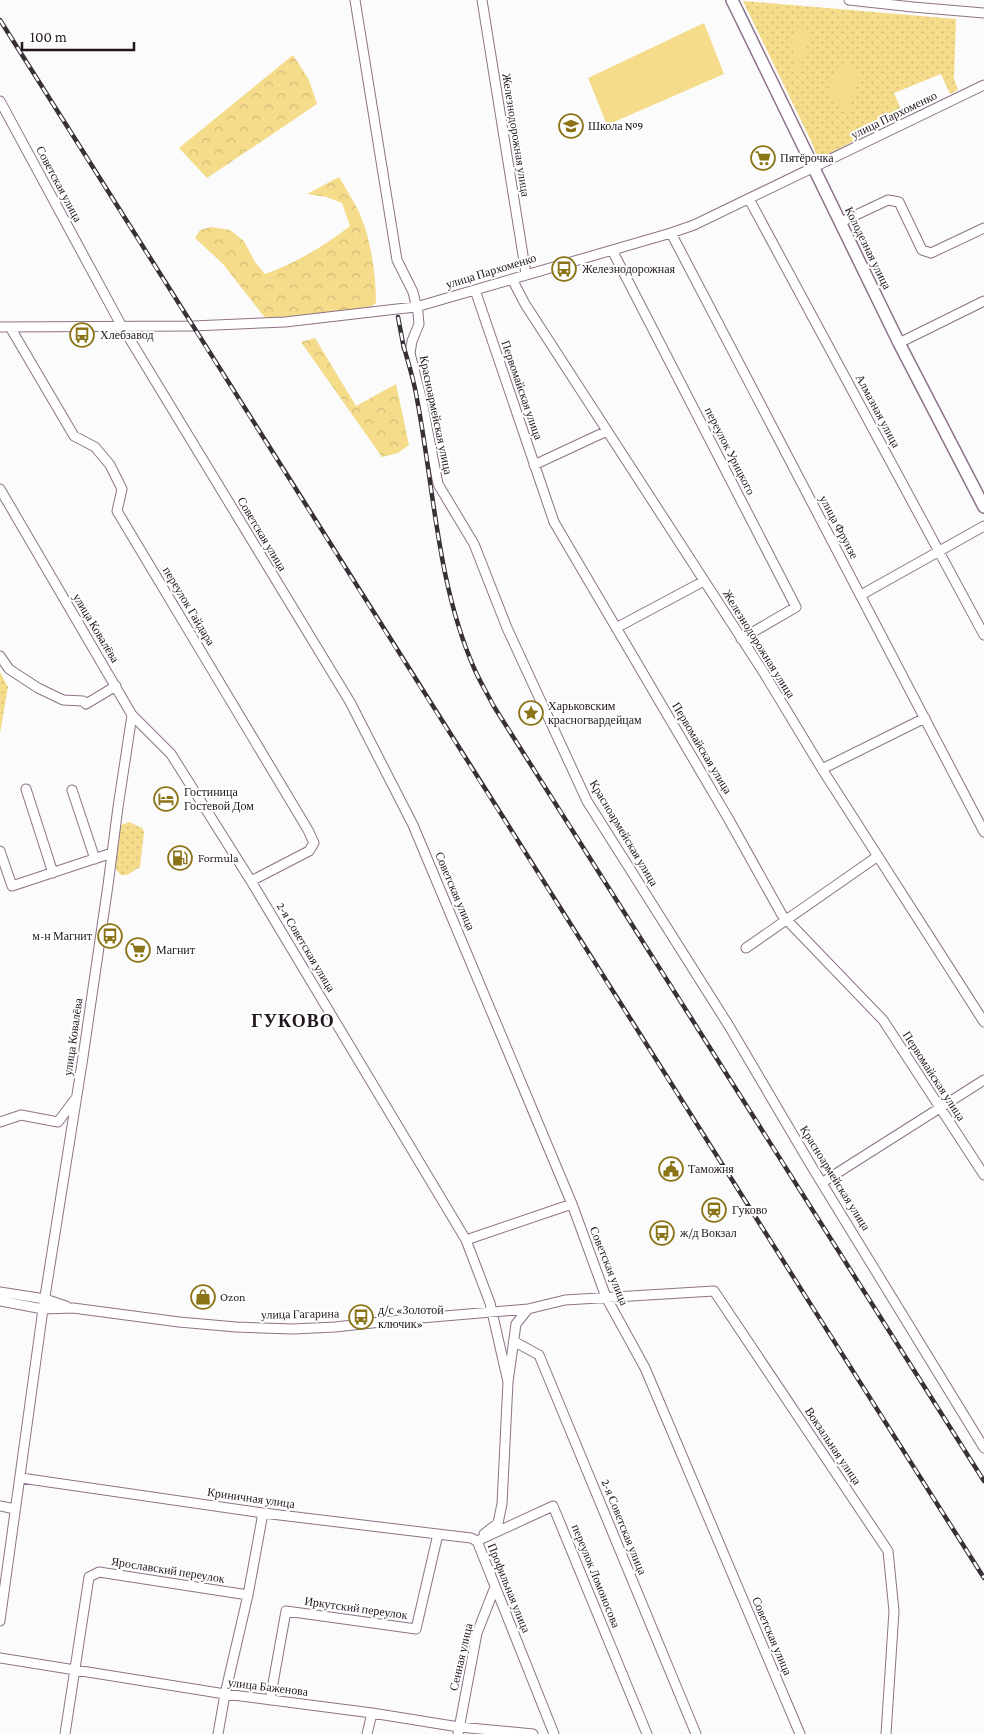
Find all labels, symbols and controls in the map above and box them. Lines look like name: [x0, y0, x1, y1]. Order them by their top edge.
scale bar: [22, 20, 135, 52]
text: 100 m: [30, 29, 67, 45]
street label: Железнодорожная улица: [499, 72, 533, 198]
street label: улица Пархоменко: [849, 88, 939, 142]
school or university icon: Школа №9: [558, 113, 584, 139]
place label: Школа №9: [588, 119, 643, 133]
street label: Советская улица: [33, 144, 85, 225]
supermarket icon: Пятёрочка: [750, 145, 776, 171]
place label: Пятёрочка: [780, 151, 834, 165]
street label: Колодезная улица: [842, 204, 894, 292]
street label: улица Пархоменко: [444, 251, 538, 291]
bus stop icon: Железнодорожная: [551, 256, 577, 282]
place label: Железнодорожная: [582, 262, 676, 276]
bus stop icon: Хлебзавод: [69, 322, 95, 348]
place label: Хлебзавод: [100, 328, 154, 342]
street label: Первомайская улица: [498, 338, 546, 442]
street label: Красноармейская улица: [417, 354, 456, 476]
street label: Алмазная улица: [853, 372, 904, 451]
street label: переулок Урицкого: [702, 405, 758, 497]
street label: улица Фрунзе: [816, 493, 862, 561]
street label: Советская улица: [234, 494, 290, 574]
street label: переулок Гайдара: [160, 564, 218, 649]
street label: Железнодорожная улица: [720, 587, 798, 701]
street label: улица Ковалёва: [70, 591, 123, 666]
place label: Харьковским красногвардейцам: [548, 699, 642, 727]
place icon: Харьковским красногвардейцам: [518, 700, 544, 726]
street label: Первомайская улица: [669, 700, 735, 797]
street label: Красноармейская улица: [587, 777, 662, 889]
place label: Гостиница Гостевой Дом: [184, 785, 254, 813]
hotel icon: Гостиница Гостевой Дом: [153, 786, 179, 812]
fuel station icon: Formula: [167, 845, 193, 871]
street label: Советская улица: [432, 850, 478, 933]
place label: Formula: [198, 851, 239, 865]
street label: 2-я Советская улица: [274, 900, 339, 995]
bus stop icon: м-н Магнит: [97, 923, 123, 949]
place label: м-н Магнит: [32, 929, 93, 943]
supermarket icon: Магнит: [125, 937, 151, 963]
place label: Магнит: [156, 943, 196, 957]
street label: улица Ковалёва: [61, 997, 85, 1077]
district label: ГУКОВО: [251, 1011, 335, 1031]
street label: Первомайская улица: [900, 1028, 969, 1124]
street label: Красноармейская улица: [797, 1123, 873, 1234]
public building icon: Таможня: [658, 1156, 684, 1182]
place label: Таможня: [688, 1162, 734, 1176]
station icon: Гуково: [701, 1197, 727, 1223]
place label: Гуково: [732, 1203, 767, 1217]
bus stop icon: ж/д Вокзал: [649, 1220, 675, 1246]
street label: Советская улица: [587, 1224, 631, 1308]
place label: ж/д Вокзал: [679, 1226, 737, 1240]
shop icon: Ozon: [190, 1284, 216, 1310]
place label: Ozon: [220, 1290, 246, 1304]
place label: д/с «Золотой ключик»: [378, 1303, 444, 1331]
bus stop icon: д/с «Золотой ключик»: [348, 1304, 374, 1330]
street label: улица Гагарина: [261, 1306, 340, 1322]
street label: Вокзальная улица: [802, 1405, 864, 1488]
street label: 2-я Советская улица: [598, 1477, 650, 1577]
street label: Криничная улица: [206, 1485, 296, 1511]
street label: переулок Ломоносова: [569, 1522, 623, 1630]
street label: Профильная улица: [485, 1541, 534, 1636]
street label: Ярославский переулок: [110, 1554, 226, 1586]
street label: Иркутский переулок: [304, 1594, 409, 1622]
street label: Советская улица: [749, 1595, 795, 1678]
street label: Сенная улица: [446, 1621, 476, 1692]
street label: улица Баженова: [227, 1675, 310, 1699]

